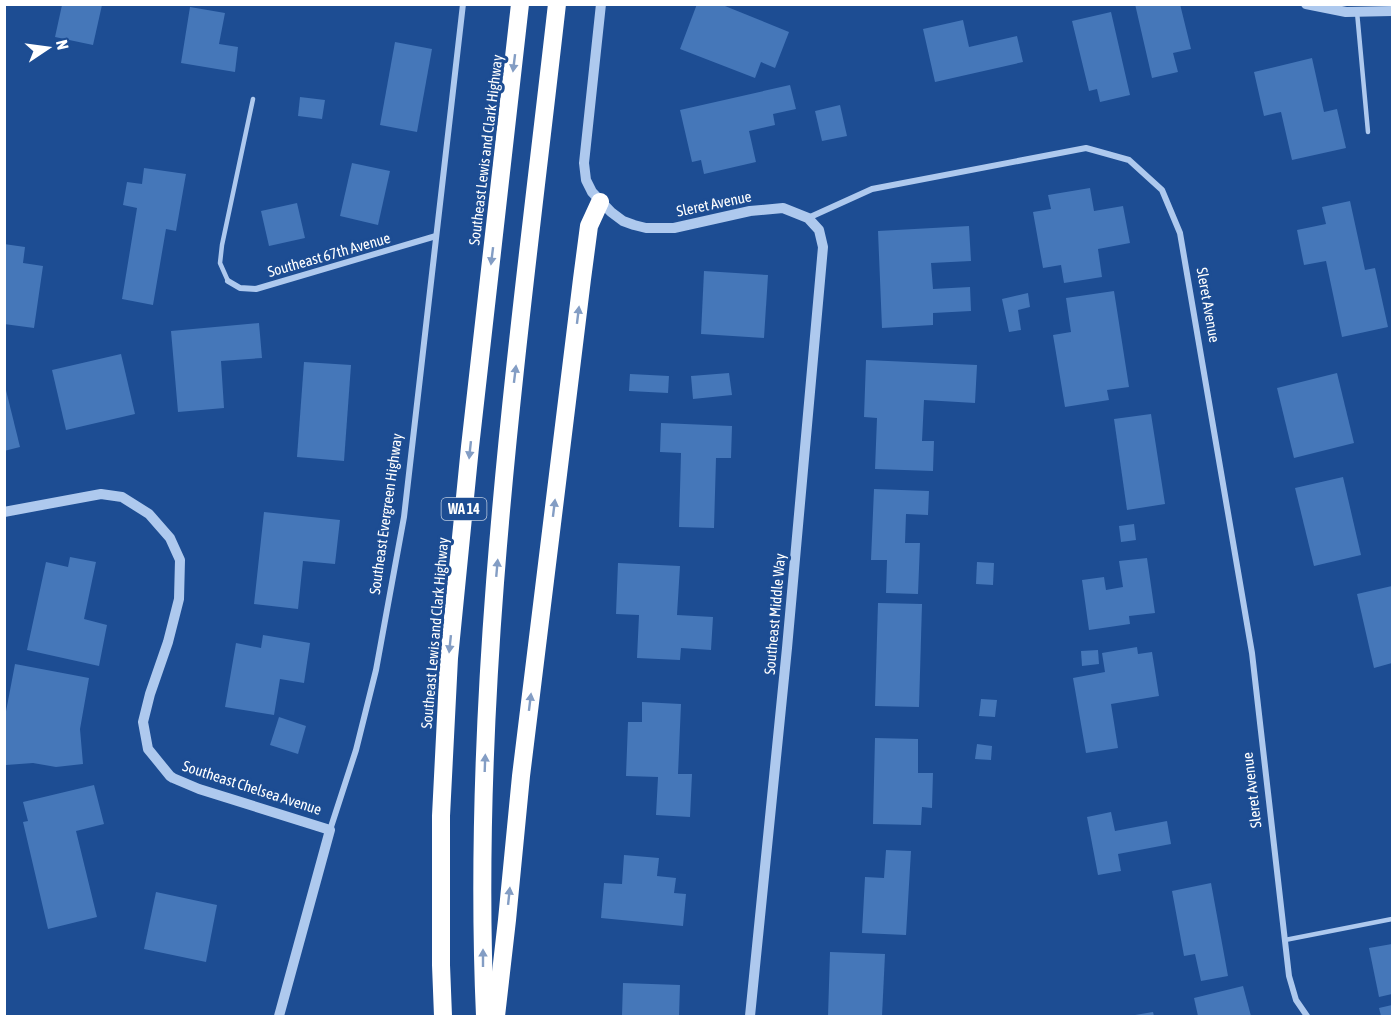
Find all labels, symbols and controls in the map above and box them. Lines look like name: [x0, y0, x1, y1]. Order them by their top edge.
north arrow: [18, 18, 78, 78]
text: N: [53, 38, 72, 51]
one-way arrow: [509, 53, 519, 72]
street label: Southeast Lewis and Clark Highway: [465, 54, 506, 246]
street label: Sleret Avenue: [675, 187, 753, 220]
street label: Southeast 67th Avenue: [266, 229, 392, 280]
one-way arrow: [487, 247, 496, 266]
street label: Sleret Avenue: [1194, 266, 1223, 344]
one-way arrow: [573, 305, 582, 324]
one-way arrow: [510, 365, 520, 384]
street label: Southeast Evergreen Highway: [366, 432, 405, 596]
one-way arrow: [465, 441, 475, 460]
road number: WA 14: [442, 498, 486, 520]
one-way arrow: [549, 499, 559, 518]
street label: Southeast Lewis and Clark Highway: [418, 537, 451, 729]
street label: Southeast Middle Way: [761, 553, 788, 675]
one-way arrow: [492, 559, 502, 578]
one-way arrow: [445, 635, 455, 654]
one-way arrow: [525, 692, 534, 711]
street label: Sleret Avenue: [1238, 751, 1265, 829]
one-way arrow: [481, 754, 490, 773]
street label: Southeast Chelsea Avenue: [181, 757, 324, 818]
one-way arrow: [504, 886, 514, 905]
one-way arrow: [478, 949, 487, 968]

